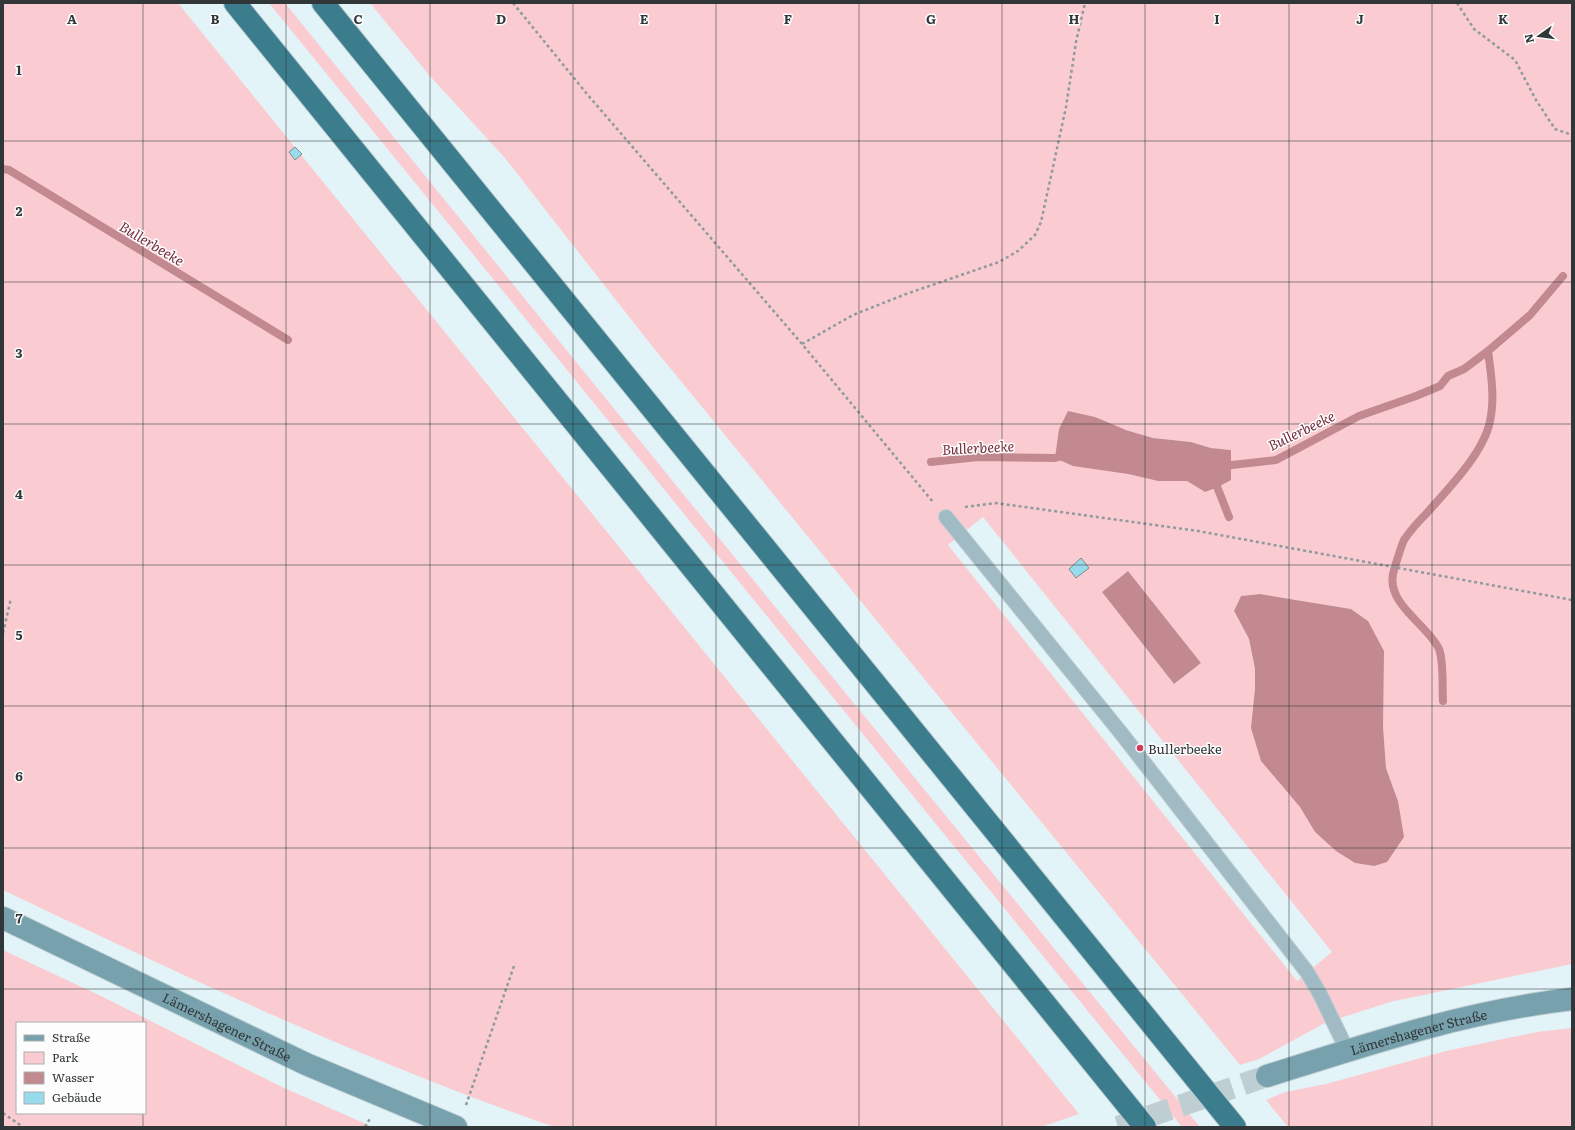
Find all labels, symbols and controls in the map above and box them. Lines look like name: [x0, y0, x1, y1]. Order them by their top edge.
text: A: [67, 9, 77, 28]
text: B: [211, 9, 220, 28]
text: C: [353, 9, 363, 28]
text: D: [496, 9, 506, 28]
text: E: [640, 9, 649, 28]
text: F: [784, 9, 792, 28]
text: G: [926, 9, 936, 28]
text: H: [1069, 9, 1080, 28]
text: I: [1214, 9, 1220, 28]
text: J: [1356, 9, 1364, 28]
text: K: [1498, 9, 1509, 28]
north arrow: [1519, 16, 1559, 56]
text: N: [1519, 32, 1537, 45]
text: 1: [16, 60, 22, 79]
text: 2: [16, 201, 23, 220]
water label: Bullerbeeke: [116, 216, 188, 270]
text: 3: [15, 343, 23, 362]
water label: Bullerbeeke: [1264, 405, 1338, 455]
water label: Bullerbeeke: [941, 435, 1015, 459]
text: 4: [15, 484, 23, 503]
text: 5: [15, 625, 23, 644]
place label: Bullerbeeke: [1148, 739, 1222, 758]
marker: Bullerbeeke: [1135, 743, 1145, 753]
text: 6: [15, 766, 23, 785]
text: 7: [15, 908, 23, 927]
street label: Lämershagener Straße: [160, 987, 295, 1065]
street label: Lämershagener Straße: [1348, 1004, 1489, 1059]
legend: [16, 1022, 146, 1114]
text: Straße: [52, 1028, 90, 1046]
text: Park: [52, 1048, 79, 1066]
text: Wasser: [52, 1068, 94, 1086]
text: Gebäude: [52, 1088, 101, 1106]

